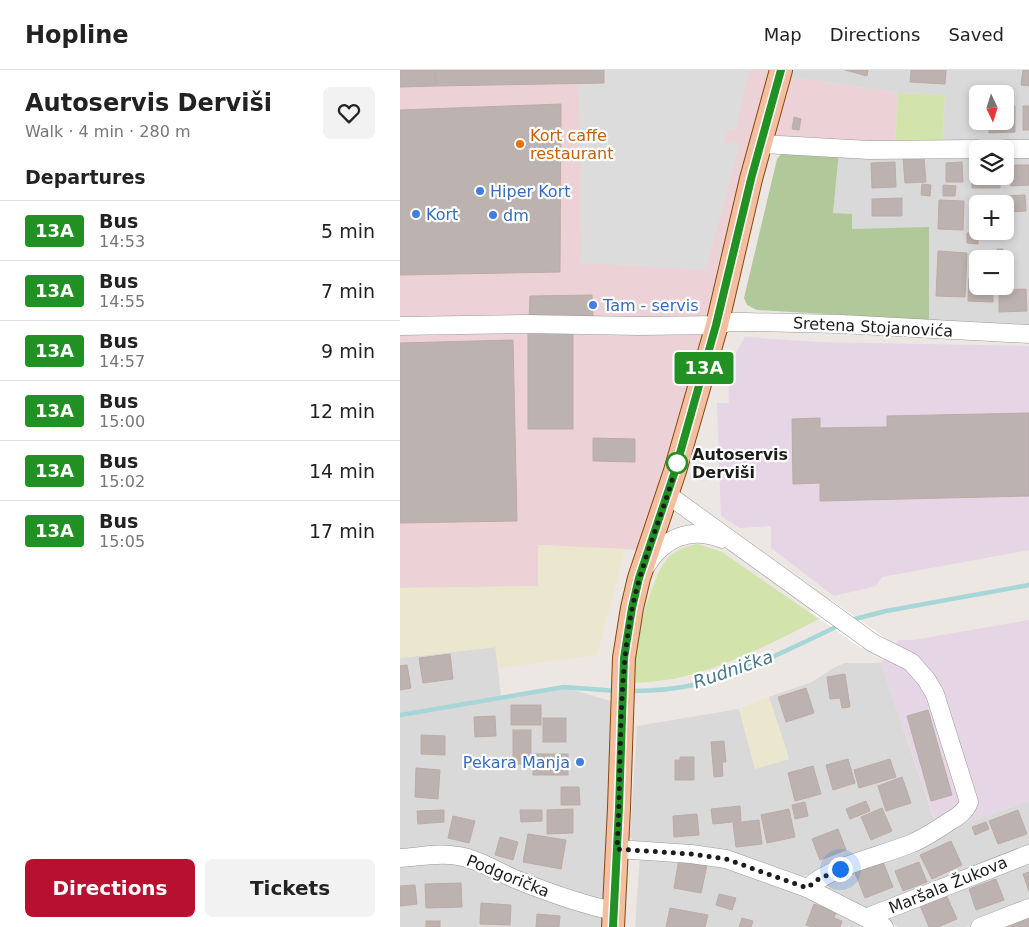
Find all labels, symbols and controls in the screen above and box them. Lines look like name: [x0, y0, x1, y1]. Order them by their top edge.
text: Hopline: [25, 21, 129, 49]
text: Map: [764, 24, 802, 45]
text: Directions: [830, 24, 920, 45]
text: Saved: [948, 24, 1004, 45]
north arrow: [969, 85, 1014, 130]
map controls: [969, 85, 1014, 295]
button: heart: [323, 87, 375, 139]
text: Autoservis Derviši: [25, 89, 272, 117]
text: Walk · 4 min · 280 m: [25, 122, 190, 141]
place label: Kort caffe restaurant: [530, 126, 613, 163]
marker: Kort caffe restaurant: [514, 138, 526, 150]
button: layers: [969, 140, 1014, 185]
text: Departures: [25, 166, 146, 188]
place label: Hiper Kort: [490, 182, 570, 201]
marker: Hiper Kort: [474, 185, 486, 197]
button: +: [969, 195, 1014, 240]
place label: Kort: [426, 205, 458, 224]
place label: dm: [503, 206, 529, 225]
marker: Kort: [410, 208, 422, 220]
marker: dm: [487, 209, 499, 221]
text: Bus: [99, 210, 138, 232]
text: 13A: [35, 220, 74, 241]
text: 5 min: [321, 220, 375, 242]
text: 14:53: [99, 232, 145, 251]
button: −: [969, 250, 1014, 295]
text: Bus: [99, 270, 138, 292]
text: 13A: [35, 280, 74, 301]
text: 7 min: [321, 280, 375, 302]
text: 14:55: [99, 292, 145, 311]
place label: Tam - servis: [602, 296, 698, 315]
marker: Tam - servis: [587, 299, 599, 311]
street label: Sretena Stojanovića: [792, 313, 954, 341]
text: Bus: [99, 330, 138, 352]
text: 13A: [35, 340, 74, 361]
text: 9 min: [321, 340, 375, 362]
text: 14:57: [99, 352, 145, 371]
line badge: 13A: [675, 352, 733, 384]
text: 13A: [685, 357, 723, 378]
text: Bus: [99, 390, 138, 412]
text: 13A: [35, 400, 74, 421]
text: 12 min: [309, 400, 375, 422]
text: 15:00: [99, 412, 145, 431]
place label: Autoservis Derviši: [692, 445, 788, 482]
text: Bus: [99, 450, 138, 472]
marker: Autoservis Derviši: [666, 452, 688, 474]
text: 13A: [35, 460, 74, 481]
text: 14 min: [309, 460, 375, 482]
text: 15:02: [99, 472, 145, 491]
text: Bus: [99, 510, 138, 532]
text: 13A: [35, 520, 74, 541]
text: 17 min: [309, 520, 375, 542]
text: 15:05: [99, 532, 145, 551]
water label: Rudnička: [690, 646, 776, 692]
place label: Pekara Manja: [463, 753, 570, 772]
marker: Pekara Manja: [574, 756, 586, 768]
street label: Podgorička: [464, 851, 552, 901]
street label: Maršala Žukova: [886, 852, 1010, 918]
your location: [828, 857, 853, 882]
button: Directions: [25, 859, 195, 917]
button: Tickets: [205, 859, 375, 917]

